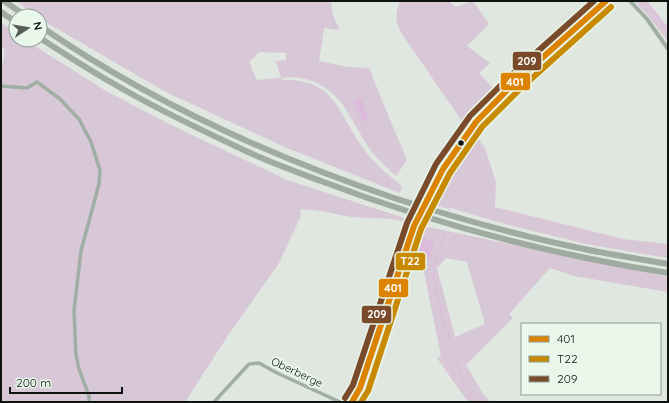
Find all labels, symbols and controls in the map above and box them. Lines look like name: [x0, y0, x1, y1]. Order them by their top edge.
north arrow: [8, 8, 48, 48]
text: N: [30, 21, 45, 31]
line badge: 209: [512, 51, 542, 71]
text: 209: [517, 54, 537, 68]
line badge: 401: [500, 72, 531, 91]
text: 401: [506, 75, 524, 89]
unlabelled marker: [456, 138, 466, 148]
line badge: T22: [395, 252, 426, 271]
text: T22: [400, 254, 420, 268]
line badge: 401: [378, 278, 409, 298]
text: 401: [384, 281, 402, 295]
line badge: 209: [361, 305, 392, 324]
text: 209: [367, 307, 387, 321]
legend: [521, 323, 661, 395]
text: 401: [557, 331, 575, 346]
text: T22: [557, 351, 578, 366]
street label: Oberberge: [269, 354, 325, 390]
scale bar: [10, 369, 122, 395]
text: 209: [557, 371, 578, 386]
text: 200 m: [16, 375, 51, 390]

